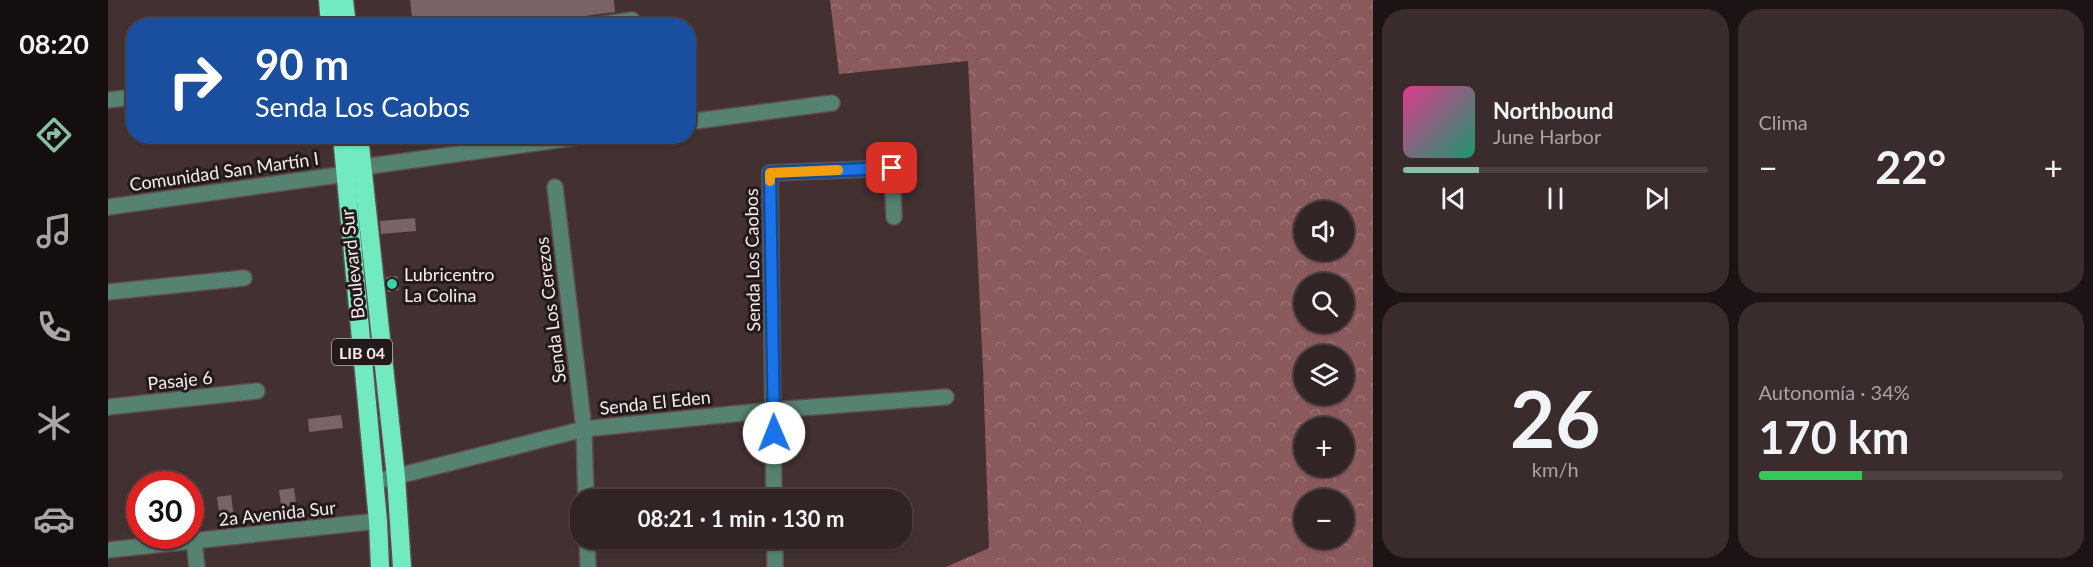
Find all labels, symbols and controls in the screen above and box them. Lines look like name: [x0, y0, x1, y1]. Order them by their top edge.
text: 08:20: [19, 27, 89, 60]
text: 90 m: [255, 39, 349, 89]
icon: right: [156, 42, 234, 120]
text: Senda Los Caobos: [255, 90, 470, 123]
text: Northbound: [1493, 97, 1613, 124]
text: Clima: [1759, 110, 1808, 134]
icon: directions: [33, 114, 75, 156]
text: June Harbor: [1493, 124, 1601, 148]
text: 22°: [1875, 140, 1946, 194]
pin: [866, 142, 917, 193]
street label: Comunidad San Martín I: [128, 147, 320, 195]
text: −: [1759, 147, 1778, 187]
text: +: [2044, 147, 2063, 187]
icon: arrive: [875, 151, 908, 184]
icon: previous: [1437, 182, 1470, 215]
icon: pause: [1539, 182, 1572, 215]
icon: next: [1640, 182, 1673, 215]
street label: Senda Los Caobos: [740, 188, 764, 332]
map controls: [1294, 201, 1354, 549]
button: sound: [1294, 201, 1354, 261]
street label: Boulevard Sur: [335, 208, 369, 320]
icon: music: [33, 210, 75, 252]
street label: Senda Los Cerezos: [530, 235, 570, 384]
place label: Lubricentro La Colina: [404, 263, 494, 306]
button: search: [1294, 273, 1354, 333]
marker: Lubricentro La Colina: [385, 277, 399, 291]
icon: phone: [33, 306, 75, 348]
road number: LIB 04: [332, 339, 392, 365]
button: layers: [1294, 345, 1354, 405]
street label: Pasaje 6: [146, 366, 214, 394]
text: 26: [1510, 371, 1600, 465]
text: Autonomía · 34%: [1759, 380, 1910, 404]
street label: Senda El Eden: [598, 385, 712, 419]
position arrow: [742, 401, 806, 465]
icon: climate: [33, 402, 75, 444]
text: 170 km: [1759, 410, 1909, 464]
button: +: [1294, 417, 1354, 477]
text: km/h: [1532, 457, 1579, 481]
speed limit sign: 30: [126, 471, 204, 549]
button: −: [1294, 489, 1354, 549]
street label: 2a Avenida Sur: [217, 496, 337, 530]
icon: car: [33, 498, 75, 540]
text: 08:21 · 1 min · 130 m: [638, 505, 844, 532]

